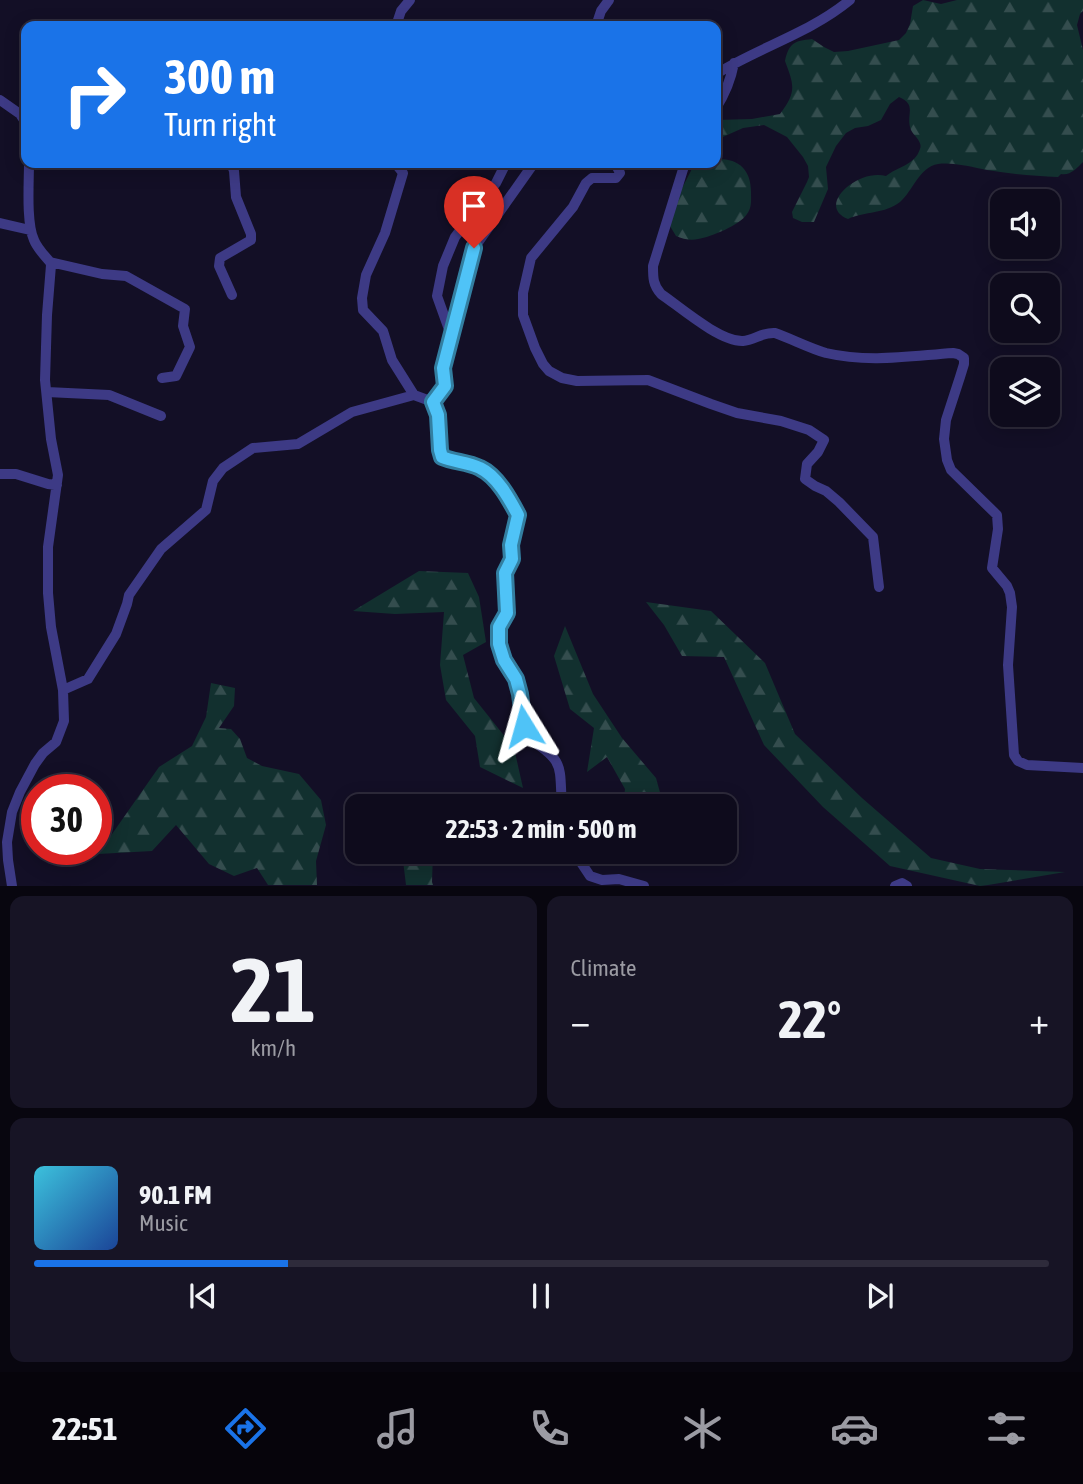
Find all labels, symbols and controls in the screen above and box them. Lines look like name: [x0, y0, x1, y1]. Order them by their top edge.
text: 300 m: [164, 48, 275, 104]
icon: right: [49, 49, 140, 140]
text: Turn right: [164, 106, 277, 143]
pin: [444, 176, 504, 248]
icon: arrive: [455, 187, 493, 225]
map controls: [990, 189, 1060, 427]
button: sound: [990, 189, 1060, 259]
button: search: [990, 273, 1060, 343]
button: layers: [990, 357, 1060, 427]
position arrow: [487, 689, 561, 763]
speed limit sign: 30: [21, 774, 112, 865]
text: 22:53 · 2 min · 500 m: [446, 814, 636, 844]
text: 21: [230, 937, 316, 1041]
text: Climate: [571, 955, 636, 981]
text: 22°: [778, 989, 841, 1049]
text: −: [571, 999, 590, 1042]
text: +: [1029, 999, 1049, 1042]
text: km/h: [250, 1035, 296, 1061]
text: 90.1 FM: [139, 1180, 212, 1210]
text: Music: [139, 1210, 187, 1236]
icon: previous: [184, 1277, 222, 1315]
icon: pause: [522, 1277, 560, 1315]
icon: next: [861, 1277, 899, 1315]
icon: directions: [221, 1404, 270, 1453]
icon: music: [373, 1404, 422, 1453]
icon: phone: [525, 1404, 574, 1453]
icon: climate: [678, 1404, 727, 1453]
icon: car: [830, 1404, 879, 1453]
icon: filters: [982, 1404, 1031, 1453]
text: 22:51: [52, 1410, 118, 1447]

